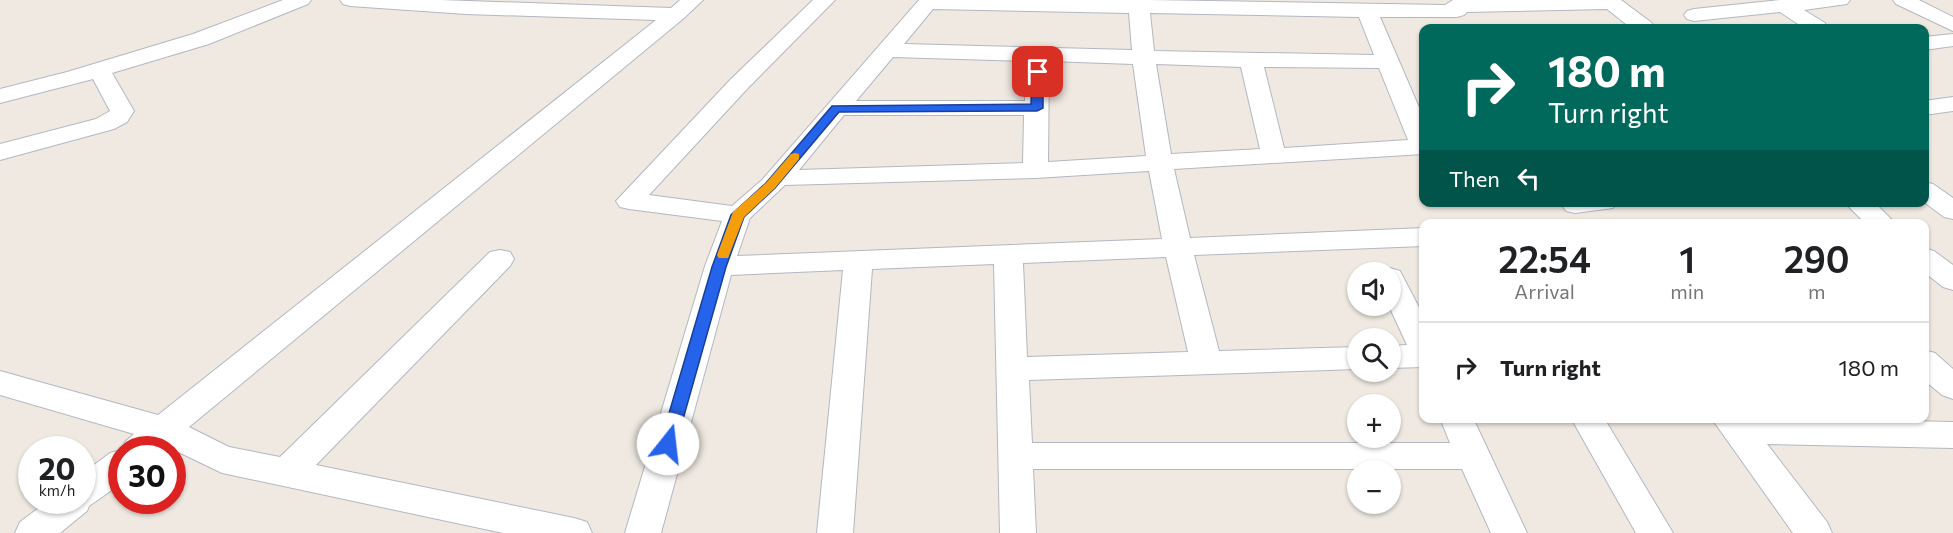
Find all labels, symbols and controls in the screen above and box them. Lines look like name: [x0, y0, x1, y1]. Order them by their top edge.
text: 180 m: [1548, 44, 1666, 96]
pin: [1012, 46, 1063, 97]
icon: right: [1449, 48, 1527, 126]
icon: arrive: [1021, 55, 1054, 88]
text: Turn right: [1548, 96, 1668, 129]
icon: left: [1512, 162, 1545, 195]
text: Then: [1449, 165, 1500, 192]
text: 22:54: [1498, 236, 1591, 280]
text: 1: [1679, 236, 1695, 280]
text: 290: [1784, 236, 1850, 280]
map controls: [1347, 262, 1401, 514]
button: sound: [1347, 262, 1401, 316]
text: Arrival: [1514, 279, 1575, 303]
text: min: [1670, 279, 1704, 303]
text: m: [1808, 279, 1825, 303]
button: search: [1347, 328, 1401, 382]
icon: right: [1449, 351, 1482, 384]
text: Turn right: [1500, 354, 1601, 381]
text: 180 m: [1838, 354, 1899, 381]
button: +: [1347, 394, 1401, 448]
position arrow: [636, 412, 700, 476]
speed limit sign: 30: [108, 436, 186, 514]
text: 20: [39, 449, 75, 486]
button: −: [1347, 460, 1401, 514]
text: km/h: [39, 481, 75, 499]

